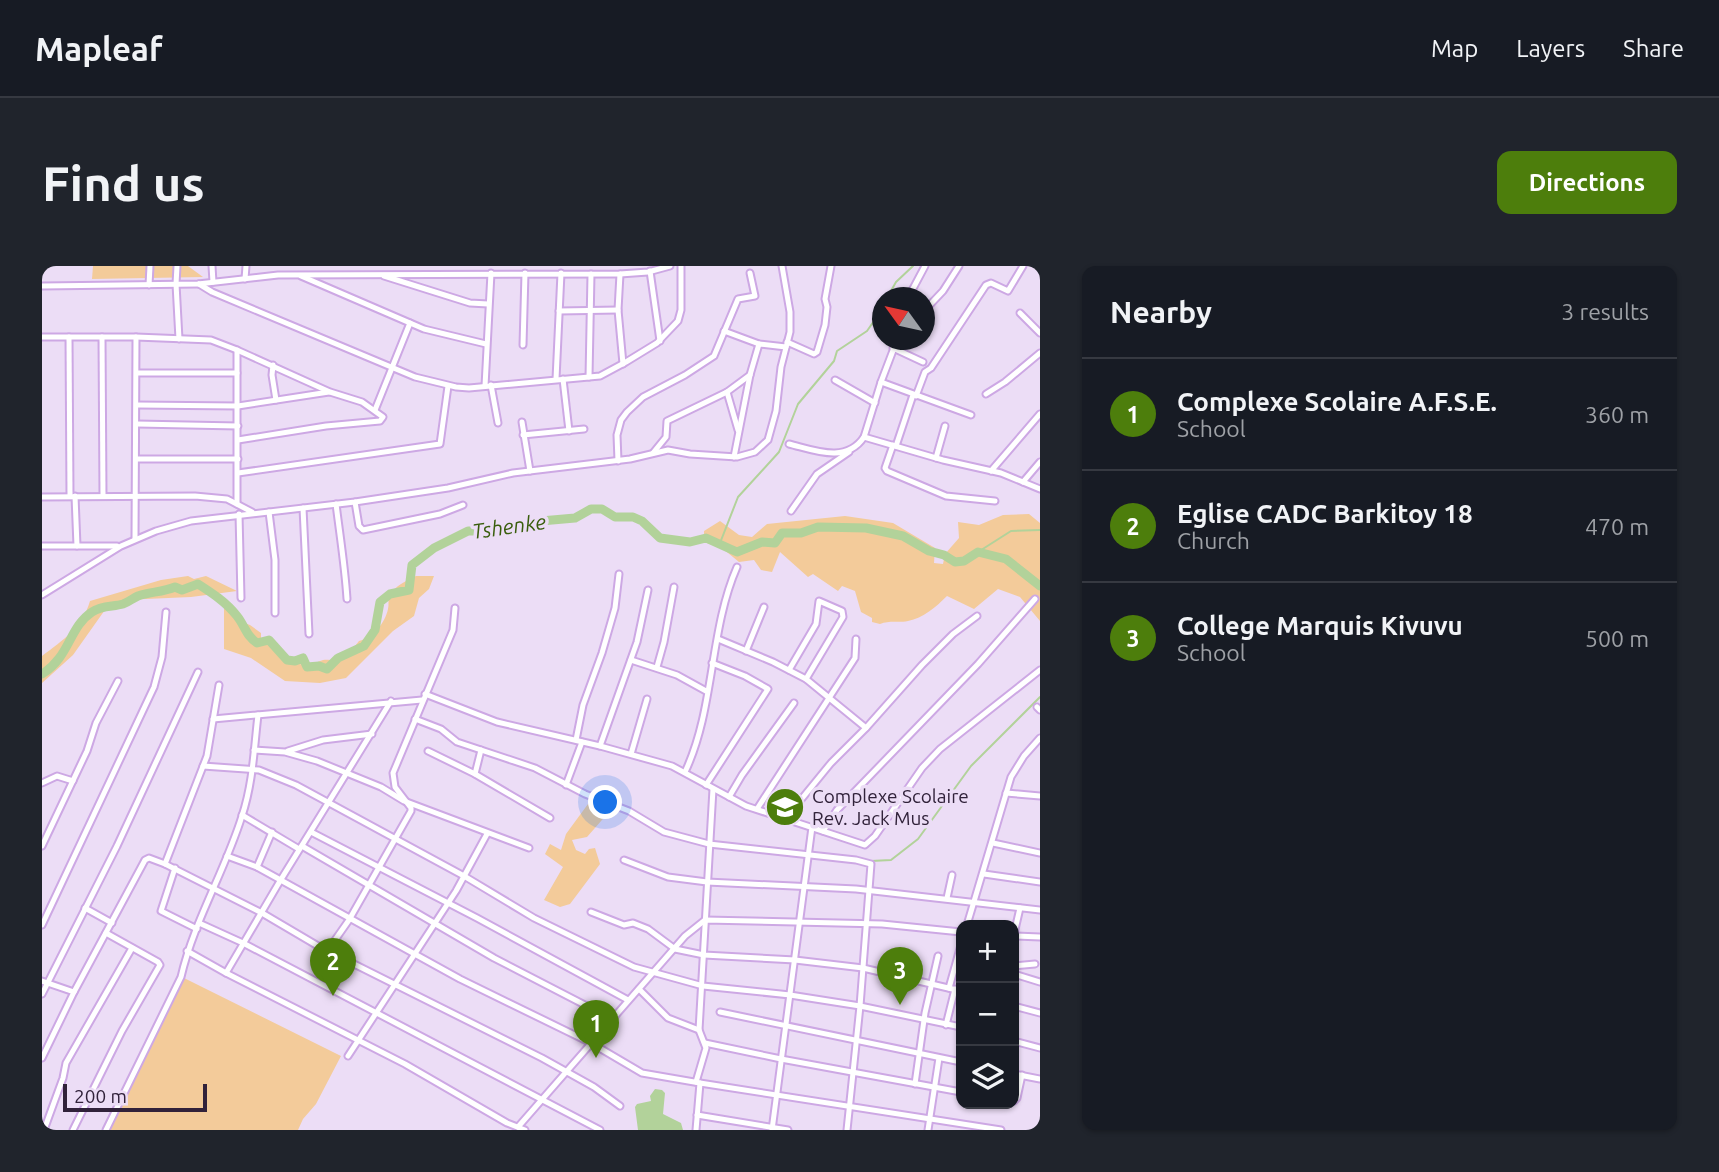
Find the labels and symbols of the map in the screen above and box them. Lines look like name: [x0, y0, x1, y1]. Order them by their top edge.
north arrow: [872, 287, 935, 350]
water label: Tshenke: [471, 509, 548, 543]
your location: [588, 785, 622, 819]
place label: Complexe Scolaire Rev. Jack Mus: [812, 785, 969, 829]
school or university icon: Complexe Scolaire Rev. Jack Mus: [764, 786, 806, 828]
pin: 2: [310, 938, 356, 996]
pin: 3: [877, 947, 923, 1005]
pin: 1: [573, 1000, 619, 1058]
scale bar: [63, 1081, 206, 1113]

